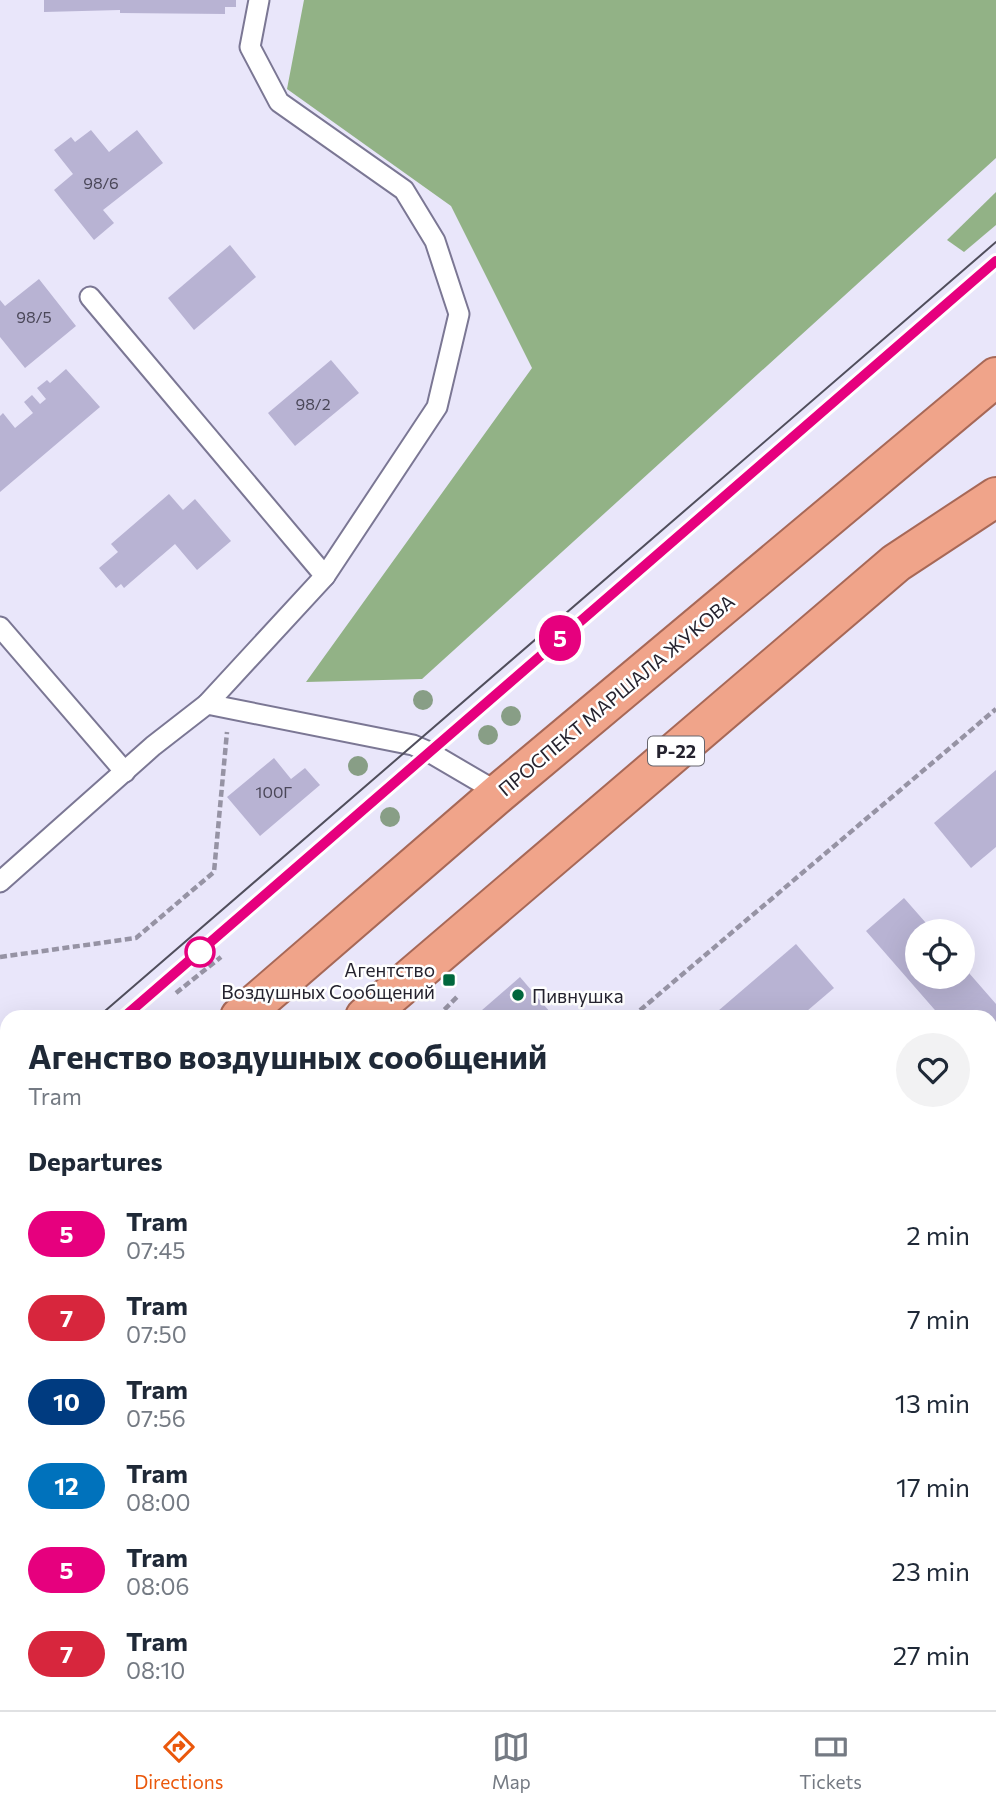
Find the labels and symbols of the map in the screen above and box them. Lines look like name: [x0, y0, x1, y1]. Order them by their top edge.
house number: 98/6: [83, 173, 119, 192]
house number: 98/5: [16, 307, 52, 326]
house number: 98/2: [295, 394, 331, 413]
street label: ПРОСПЕКТ МАРШАЛА ЖУКОВА: [493, 589, 739, 801]
line badge: 5: [537, 615, 583, 661]
road number: Р-22: [648, 736, 704, 766]
house number: 100Г: [256, 782, 292, 801]
unlabelled marker: [185, 937, 215, 967]
place label: Агентство Воздушных Сообщений: [221, 958, 435, 1003]
marker: Агентство Воздушных Сообщений: [441, 972, 457, 988]
place label: Пивнушка: [532, 984, 624, 1007]
marker: Пивнушка: [510, 987, 526, 1003]

